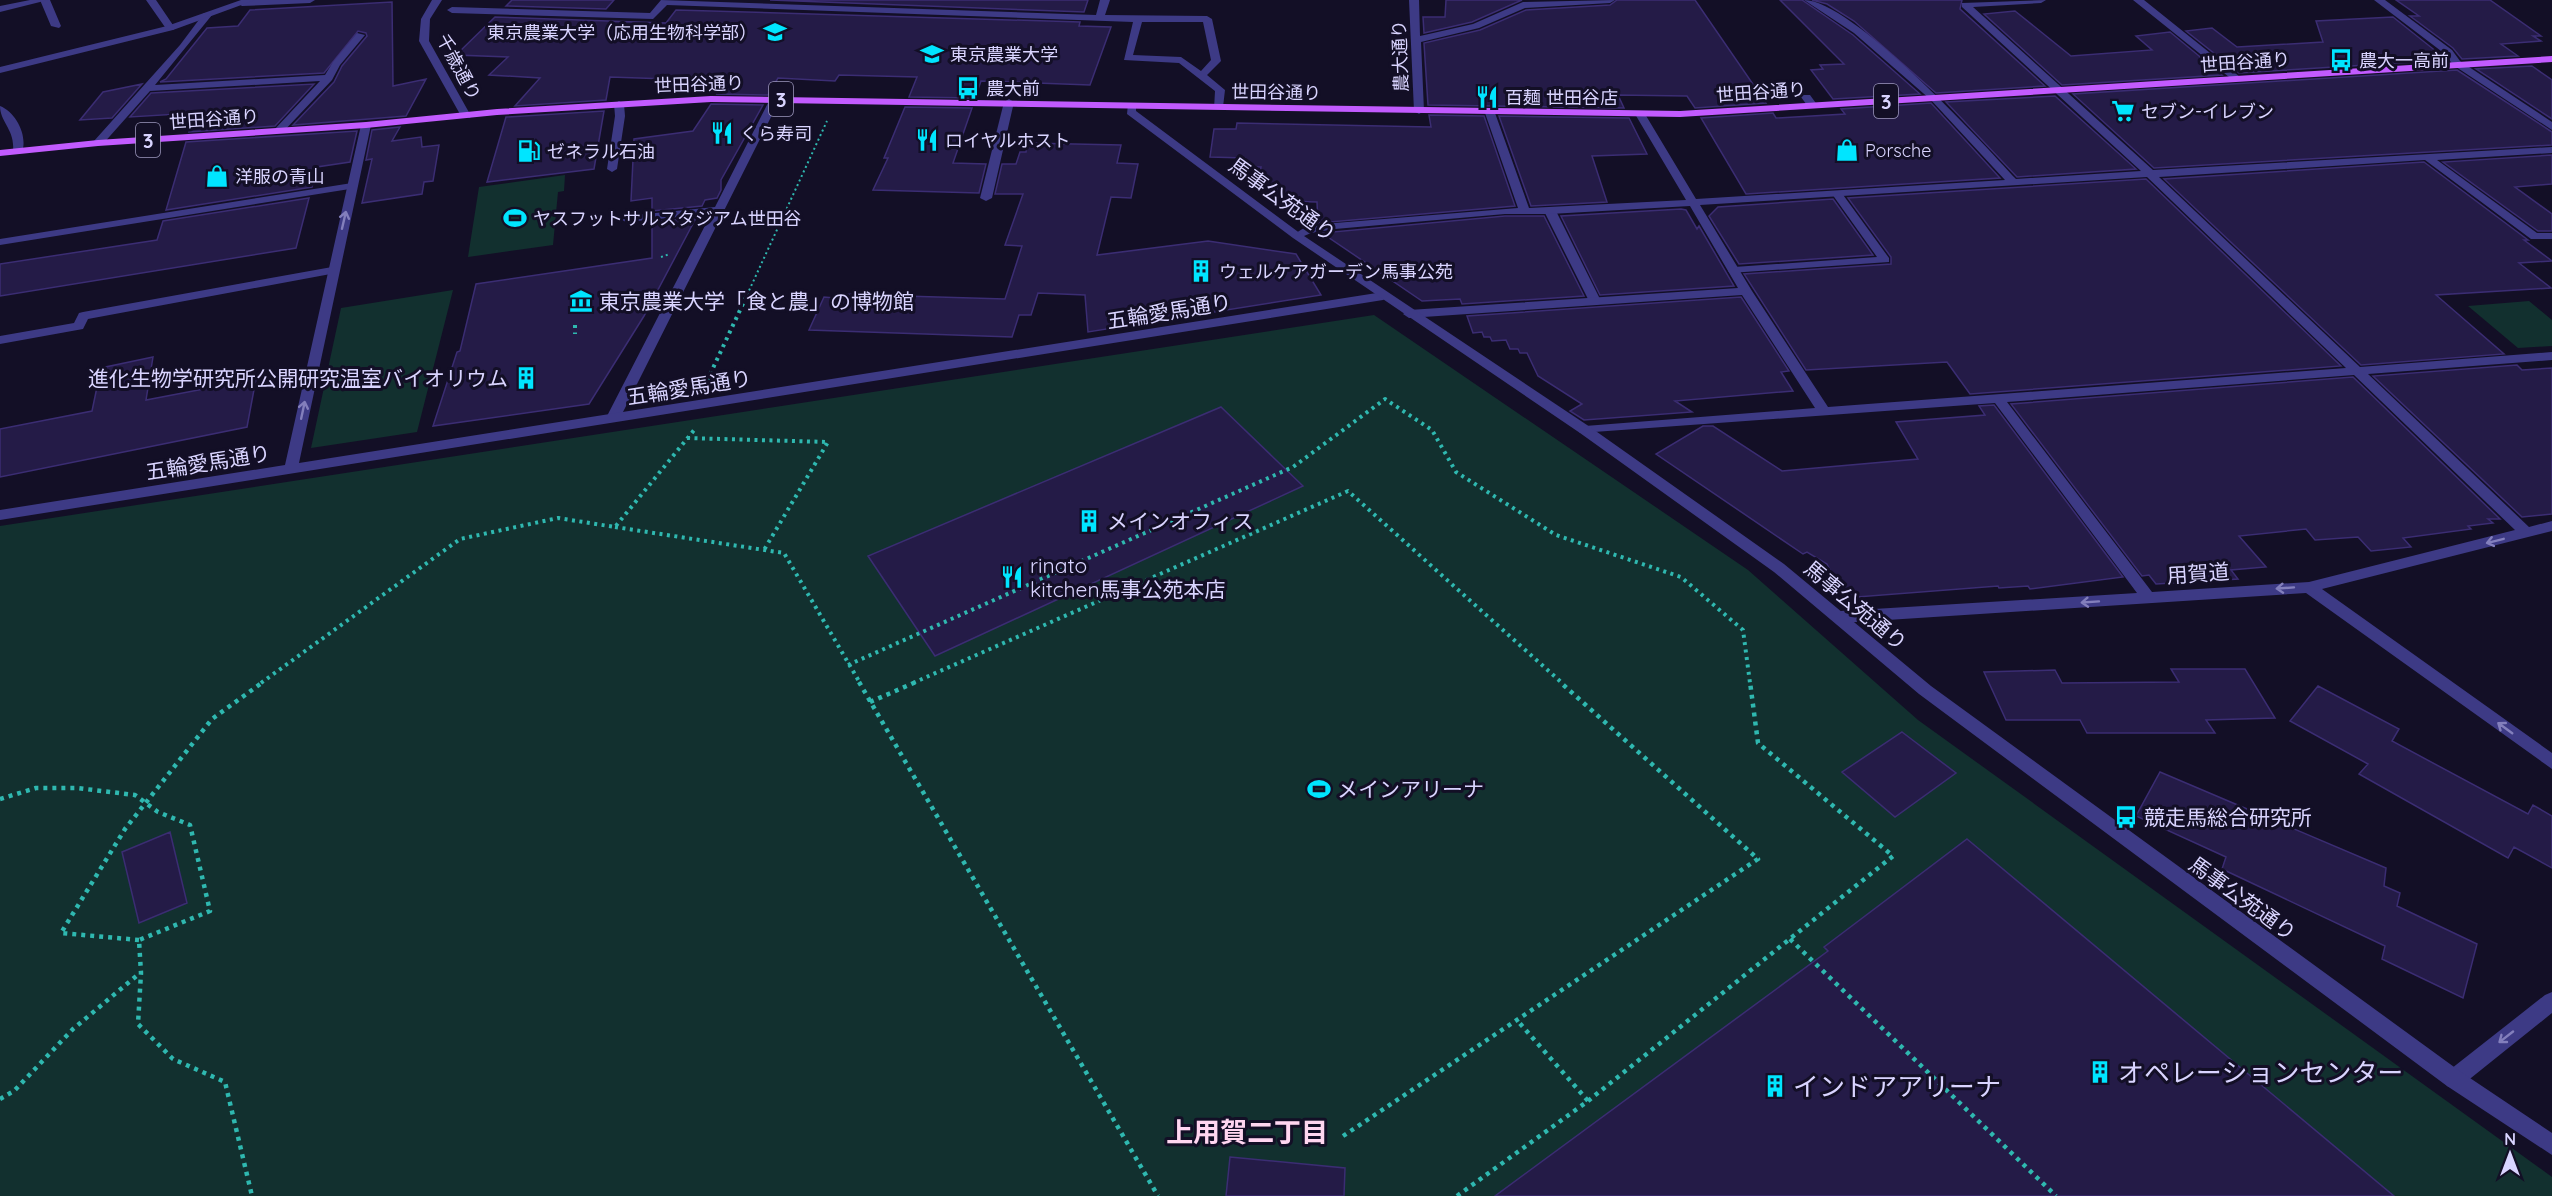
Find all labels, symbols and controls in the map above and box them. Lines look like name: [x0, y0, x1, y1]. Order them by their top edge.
school or university icon: 東京農業大学（応用生物科学部）: [762, 19, 788, 45]
street label: 農大通り: [1387, 20, 1413, 92]
place label: 東京農業大学（応用生物科学部）: [487, 21, 757, 44]
street label: 千歳通り: [432, 30, 486, 104]
school or university icon: 東京農業大学: [919, 41, 945, 67]
place label: 東京農業大学: [950, 43, 1058, 66]
street label: 世田谷通り: [2199, 47, 2291, 77]
bus stop icon: 農大一高前: [2328, 47, 2354, 73]
place label: 農大一高前: [2359, 49, 2449, 72]
street label: 世田谷通り: [654, 71, 744, 97]
bus stop icon: 農大前: [955, 75, 981, 101]
place label: 農大前: [986, 77, 1040, 100]
street label: 世田谷通り: [1715, 77, 1807, 107]
street label: 世田谷通り: [1231, 80, 1321, 104]
road number: 3: [769, 82, 793, 116]
restaurant icon: 百麺 世田谷店: [1474, 84, 1500, 110]
road number: 3: [1874, 84, 1898, 118]
place label: 百麺 世田谷店: [1505, 86, 1618, 109]
supermarket icon: セブン-イレブン: [2110, 98, 2136, 124]
place label: セブン-イレブン: [2141, 100, 2274, 123]
street label: 世田谷通り: [168, 104, 260, 134]
restaurant icon: くら寿司: [709, 120, 735, 146]
place label: くら寿司: [740, 122, 812, 145]
road number: 3: [136, 123, 160, 157]
restaurant icon: ロイヤルホスト: [914, 127, 940, 153]
place label: ロイヤルホスト: [945, 129, 1070, 152]
shop icon: Porsche: [1834, 137, 1860, 163]
fuel station icon: ゼネラル石油: [516, 138, 542, 164]
place label: Porsche: [1865, 139, 1932, 162]
place label: ゼネラル石油: [547, 140, 655, 163]
street label: 馬事公苑通り: [1224, 151, 1342, 247]
shop icon: 洋服の青山: [204, 163, 230, 189]
place label: 洋服の青山: [235, 165, 325, 188]
sports icon: ヤスフットサルスタジアム世田谷: [502, 205, 528, 231]
place label: ヤスフットサルスタジアム世田谷: [533, 207, 802, 230]
one-way arrow: [339, 211, 350, 230]
building icon: ウェルケアガーデン馬事公苑: [1188, 258, 1214, 284]
place label: ウェルケアガーデン馬事公苑: [1219, 260, 1453, 283]
museum icon: 東京農業大学「食と農」の博物館: [568, 288, 594, 314]
place label: 東京農業大学「食と農」の博物館: [599, 288, 914, 314]
street label: 五輪愛馬通り: [1105, 288, 1233, 334]
street label: 五輪愛馬通り: [625, 364, 753, 410]
place label: 進化生物学研究所公開研究温室バイオリウム: [88, 365, 508, 391]
building icon: 進化生物学研究所公開研究温室バイオリウム: [513, 365, 539, 391]
one-way arrow: [298, 401, 309, 421]
street label: 五輪愛馬通り: [144, 439, 272, 485]
building icon: メインオフィス: [1076, 508, 1102, 534]
place label: メインオフィス: [1107, 508, 1254, 534]
one-way arrow: [2486, 535, 2505, 547]
place label: rinato kitchen馬事公苑本店: [1030, 552, 1226, 602]
street label: 馬事公苑通り: [1799, 555, 1913, 655]
street label: 用賀道: [2166, 558, 2230, 588]
restaurant icon: rinato kitchen馬事公苑本店: [999, 564, 1025, 590]
one-way arrow: [2276, 583, 2295, 594]
one-way arrow: [2081, 596, 2101, 607]
one-way arrow: [2497, 721, 2513, 734]
sports icon: メインアリーナ: [1306, 776, 1332, 802]
place label: メインアリーナ: [1337, 776, 1484, 802]
bus stop icon: 競走馬総合研究所: [2113, 804, 2139, 830]
place label: 競走馬総合研究所: [2144, 804, 2312, 830]
street label: 馬事公苑通り: [2184, 850, 2302, 946]
one-way arrow: [2498, 1030, 2514, 1043]
place label: オペレーションセンター: [2118, 1056, 2403, 1089]
building icon: オペレーションセンター: [2087, 1059, 2113, 1085]
place label: インドアアリーナ: [1793, 1070, 2001, 1103]
building icon: インドアアリーナ: [1762, 1073, 1788, 1099]
district label: 上用賀二丁目: [1166, 1115, 1328, 1149]
north arrow: [2480, 1124, 2540, 1184]
text: N: [2504, 1129, 2516, 1149]

